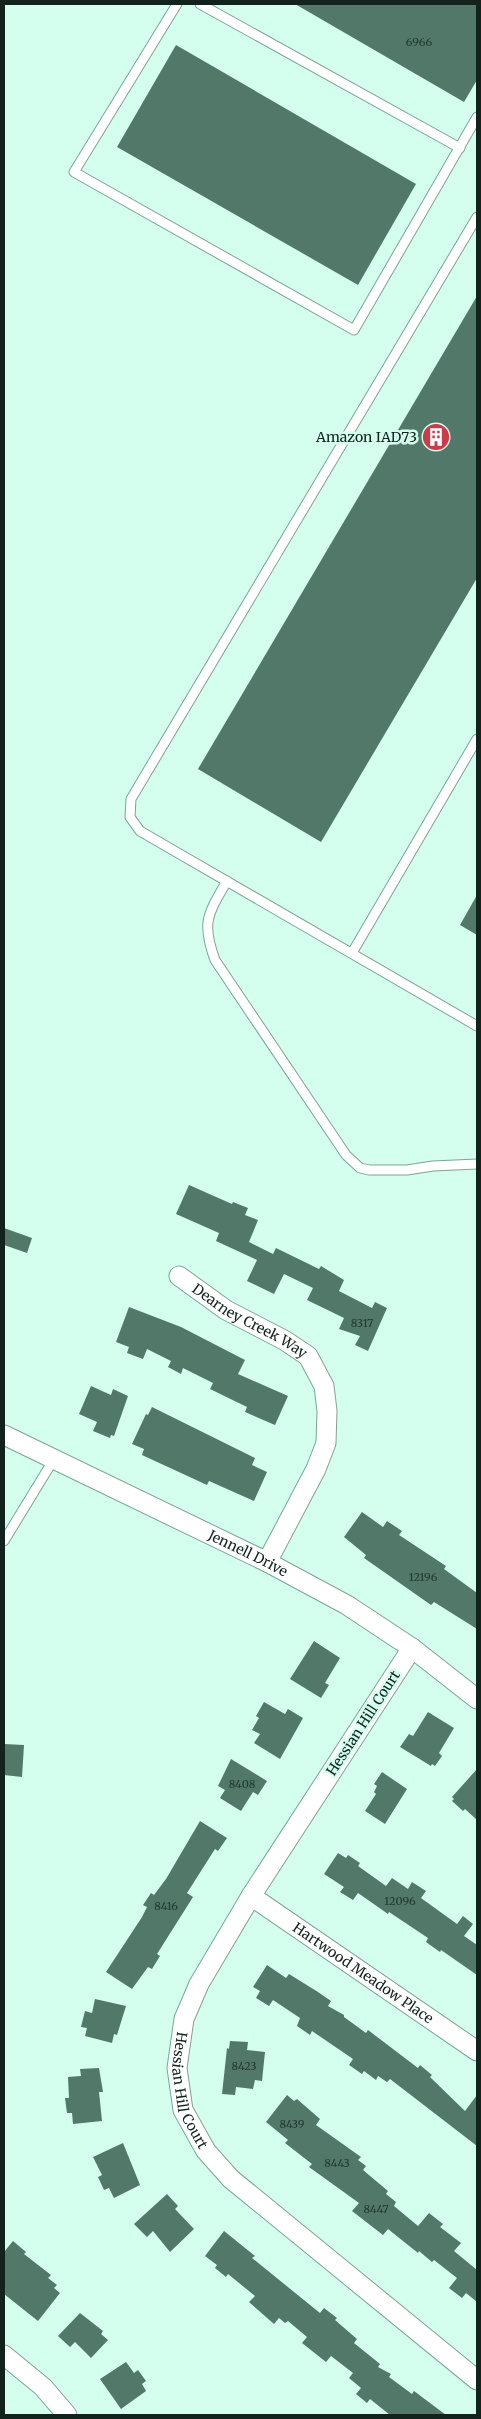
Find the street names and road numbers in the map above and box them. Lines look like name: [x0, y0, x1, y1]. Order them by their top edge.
street label: Dearney Creek Way: [189, 1280, 311, 1362]
street label: Jennell Drive: [204, 1526, 291, 1580]
street label: Hessian Hill Court: [322, 1667, 404, 1779]
street label: Hartwood Meadow Place: [289, 1918, 437, 2028]
street label: Hessian Hill Court: [168, 2031, 212, 2152]

